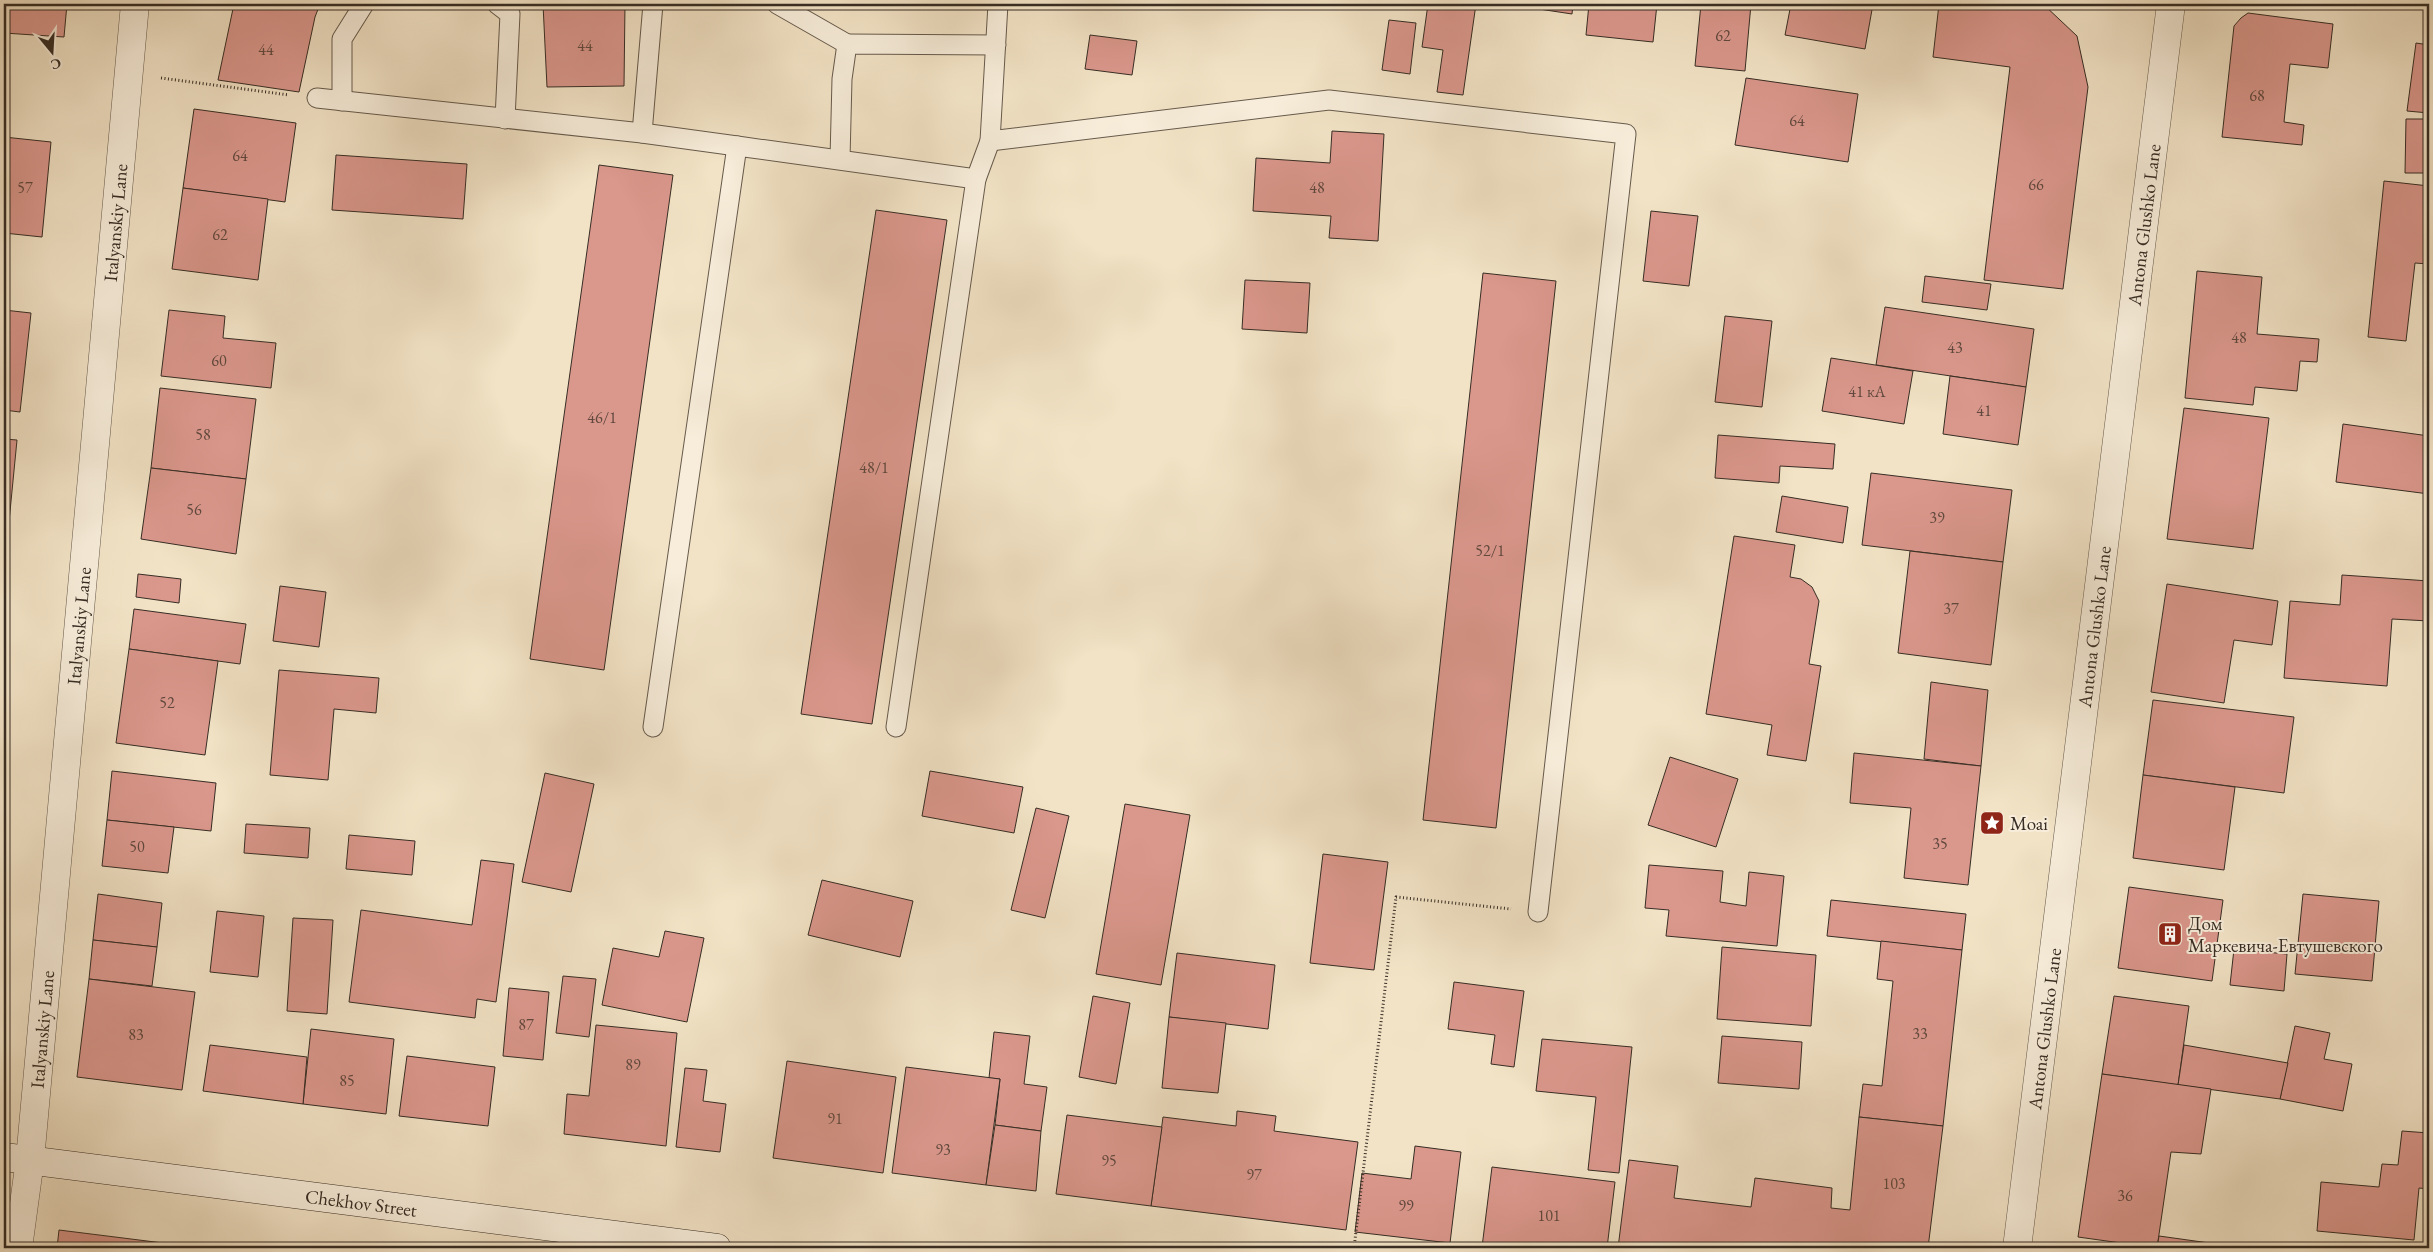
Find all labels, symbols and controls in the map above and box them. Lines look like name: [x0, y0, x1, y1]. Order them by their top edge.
house number: 62: [1715, 25, 1731, 46]
north arrow: [28, 28, 78, 78]
house number: 44: [577, 35, 593, 56]
house number: 44: [258, 39, 274, 60]
text: С: [48, 54, 64, 74]
house number: 68: [2249, 85, 2265, 106]
house number: 64: [1789, 110, 1805, 131]
street label: Antona Glushko Lane: [2121, 143, 2166, 308]
house number: 64: [232, 145, 248, 166]
street label: Italyanskiy Lane: [97, 163, 133, 283]
house number: 66: [2028, 174, 2044, 195]
house number: 57: [17, 177, 33, 198]
house number: 48: [1309, 177, 1325, 198]
house number: 62: [212, 224, 228, 245]
house number: 48: [2231, 327, 2247, 348]
house number: 43: [1947, 337, 1963, 358]
house number: 60: [211, 350, 227, 371]
house number: 41 кА: [1848, 381, 1887, 402]
house number: 41: [1976, 400, 1992, 421]
house number: 46/1: [587, 407, 617, 428]
house number: 58: [195, 424, 211, 445]
house number: 48/1: [859, 457, 889, 478]
house number: 56: [186, 499, 202, 520]
house number: 39: [1929, 507, 1945, 528]
house number: 52/1: [1475, 540, 1505, 561]
street label: Antona Glushko Lane: [2071, 544, 2116, 710]
street label: Italyanskiy Lane: [61, 566, 96, 686]
house number: 37: [1943, 598, 1959, 619]
house number: 52: [159, 692, 175, 713]
place icon: Moai: [1979, 810, 2005, 836]
place label: Moai: [2010, 811, 2048, 836]
house number: 35: [1932, 833, 1948, 854]
house number: 50: [129, 836, 145, 857]
place label: Дом Маркевича-Евтушевского: [2188, 911, 2383, 958]
building icon: Дом Маркевича-Евтушевского: [2157, 921, 2183, 947]
street label: Antona Glushko Lane: [2022, 946, 2067, 1112]
street label: Italyanskiy Lane: [24, 969, 60, 1089]
house number: 87: [518, 1014, 534, 1035]
house number: 33: [1912, 1023, 1928, 1044]
house number: 83: [128, 1024, 144, 1045]
house number: 89: [625, 1054, 641, 1075]
house number: 85: [339, 1070, 355, 1091]
house number: 91: [827, 1108, 843, 1129]
house number: 93: [935, 1139, 951, 1160]
house number: 95: [1101, 1150, 1117, 1171]
house number: 97: [1246, 1164, 1262, 1185]
house number: 103: [1882, 1173, 1906, 1194]
street label: Chekhov Street: [304, 1183, 419, 1222]
house number: 36: [2117, 1185, 2133, 1206]
house number: 99: [1398, 1195, 1414, 1216]
house number: 101: [1537, 1205, 1561, 1226]

